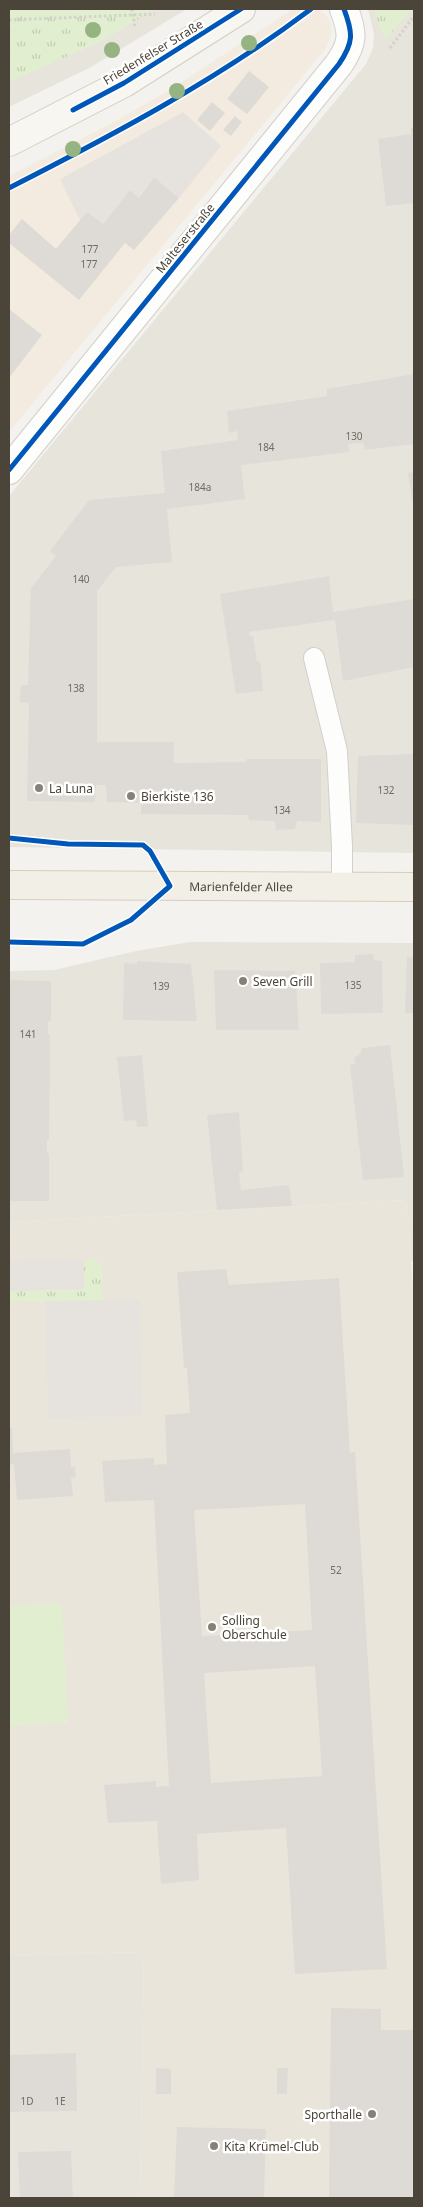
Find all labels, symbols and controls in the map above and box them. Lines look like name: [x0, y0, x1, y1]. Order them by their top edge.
street label: Friedenfelser Straße: [100, 15, 206, 89]
street label: Malteserstraße: [152, 199, 219, 276]
house number: 177: [81, 242, 99, 256]
house number: 177: [80, 257, 98, 271]
house number: 130: [345, 429, 363, 443]
house number: 184: [257, 440, 275, 454]
house number: 184a: [189, 480, 211, 494]
house number: 140: [72, 572, 90, 586]
house number: 138: [67, 681, 85, 695]
place label: La Luna: [49, 780, 93, 797]
marker: La Luna: [33, 782, 45, 794]
house number: 132: [377, 783, 395, 797]
place label: Bierkiste 136: [141, 788, 214, 805]
marker: Bierkiste 136: [125, 790, 137, 802]
house number: 134: [273, 803, 291, 817]
street label: Marienfelder Allee: [189, 877, 293, 895]
place label: Seven Grill: [253, 973, 313, 990]
marker: Seven Grill: [237, 975, 249, 987]
house number: 135: [344, 978, 362, 992]
house number: 139: [152, 979, 170, 993]
house number: 141: [19, 1027, 37, 1041]
house number: 52: [330, 1563, 342, 1577]
place label: Solling Oberschule: [222, 1612, 287, 1643]
marker: Solling Oberschule: [206, 1621, 218, 1633]
house number: 1D: [20, 2094, 34, 2108]
house number: 1E: [54, 2094, 66, 2108]
place label: Sporthalle: [304, 2106, 362, 2123]
marker: Sporthalle: [366, 2108, 378, 2120]
place label: Kita Krümel-Club: [224, 2138, 319, 2155]
marker: Kita Krümel-Club: [208, 2140, 220, 2152]

